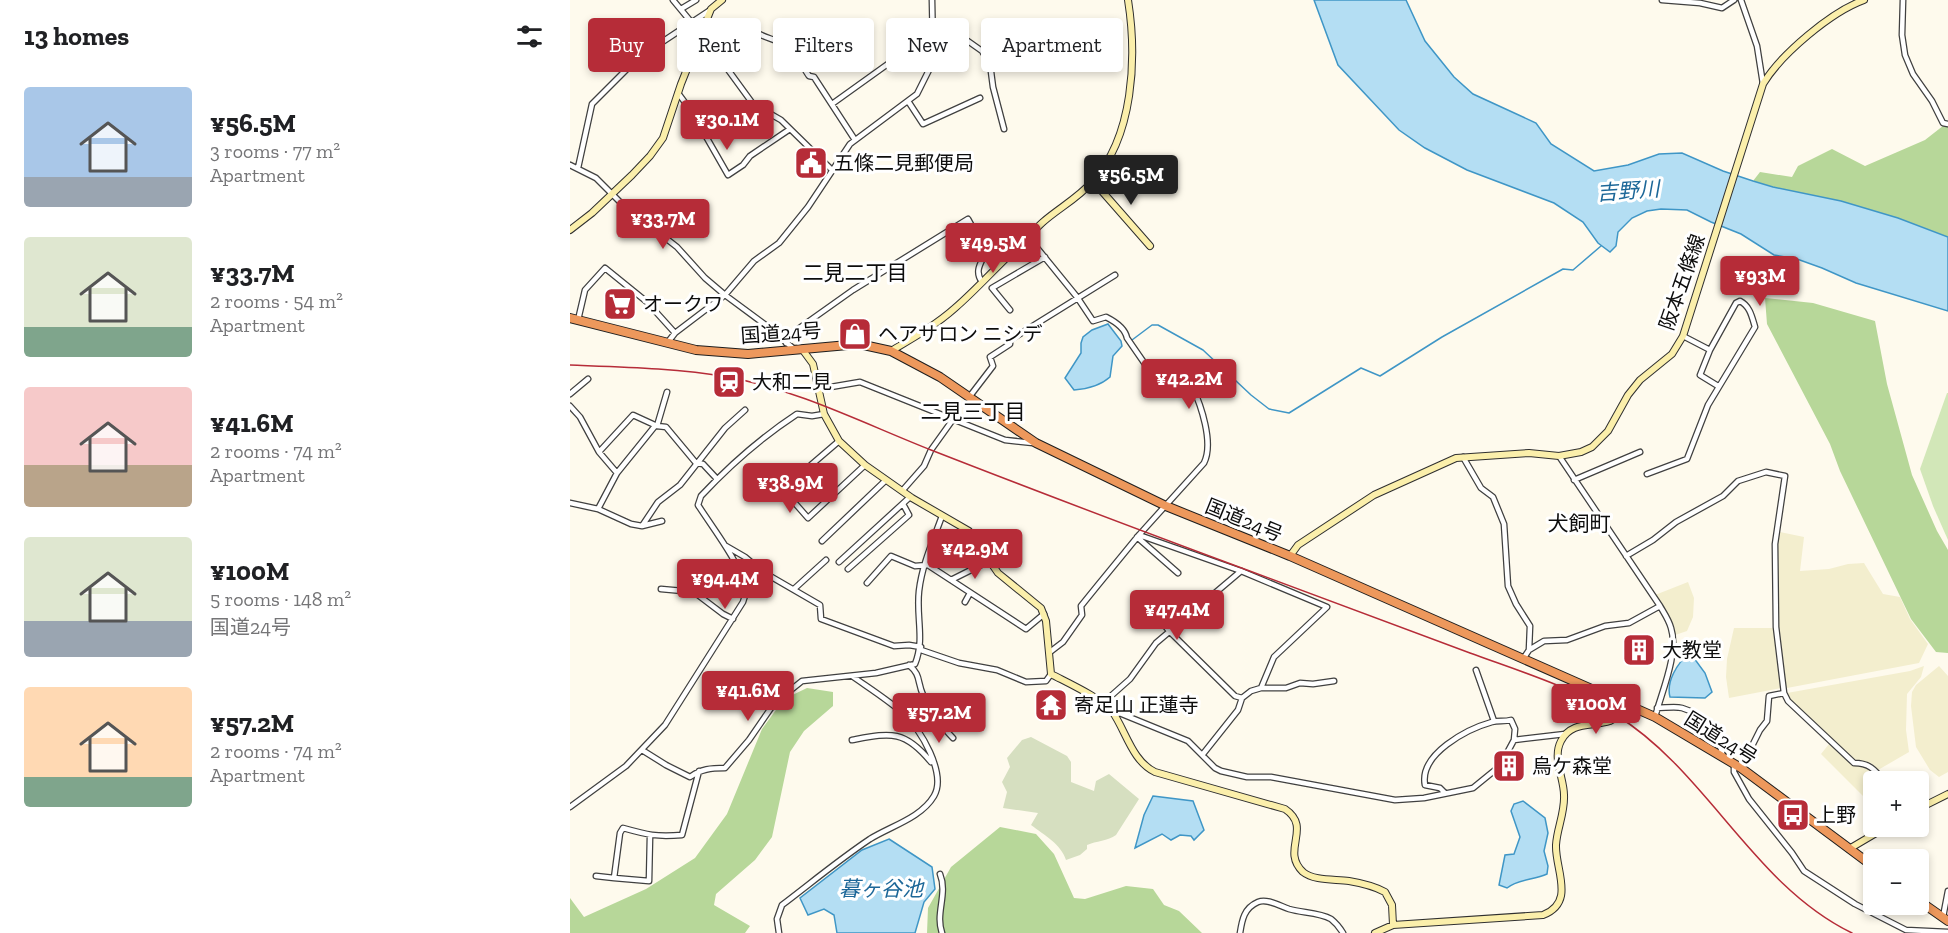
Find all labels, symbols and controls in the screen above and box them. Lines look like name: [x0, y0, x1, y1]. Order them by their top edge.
chip: Buy: [588, 18, 665, 72]
chip: Rent: [677, 18, 761, 72]
chip: Filters: [773, 18, 874, 72]
chip: New: [886, 18, 969, 72]
chip: Apartment: [981, 18, 1123, 72]
text: 13 homes: [24, 20, 129, 52]
icon: filters: [513, 20, 546, 53]
pin: ¥30.1M: [678, 100, 776, 151]
text: ¥56.5M: [210, 107, 296, 139]
text: ¥30.1M: [695, 107, 759, 131]
icon: home: [72, 111, 144, 183]
text: 3 rooms · 77 m²: [210, 139, 340, 163]
public building icon: 五條二見郵便局: [793, 145, 829, 181]
place label: 五條二見郵便局: [834, 151, 974, 175]
pin: ¥56.5M: [1082, 155, 1180, 206]
text: ¥56.5M: [1098, 162, 1164, 186]
text: Apartment: [210, 163, 305, 187]
water label: 吉野川: [1596, 176, 1662, 205]
pin: ¥33.7M: [614, 199, 712, 250]
text: ¥33.7M: [630, 206, 696, 230]
pin: ¥49.5M: [944, 223, 1042, 274]
text: ¥49.5M: [960, 230, 1027, 254]
street label: 阪本五條線: [1654, 231, 1710, 333]
pin: ¥93M: [1724, 256, 1796, 307]
text: ¥33.7M: [210, 257, 295, 289]
district label: 二見二丁目: [803, 260, 908, 285]
icon: home: [72, 261, 144, 333]
text: ¥93M: [1734, 263, 1786, 287]
supermarket icon: オークワ: [602, 286, 638, 322]
text: 2 rooms · 54 m²: [210, 289, 343, 313]
place label: オークワ: [643, 292, 723, 316]
text: Apartment: [210, 313, 305, 337]
shop icon: ヘアサロン ニシデ: [837, 316, 873, 352]
street label: 国道24号: [740, 318, 822, 348]
place label: ヘアサロン ニシデ: [878, 322, 1043, 346]
pin: ¥42.2M: [1140, 359, 1238, 410]
station icon: 大和二見: [711, 364, 747, 400]
text: ¥42.2M: [1155, 366, 1223, 390]
place label: 大和二見: [752, 370, 832, 394]
district label: 二見三丁目: [921, 399, 1026, 424]
text: ¥41.6M: [210, 407, 294, 439]
icon: home: [72, 411, 144, 483]
text: 2 rooms · 74 m²: [210, 439, 342, 463]
text: Apartment: [210, 463, 305, 487]
pin: ¥38.9M: [741, 463, 839, 514]
text: ¥38.9M: [757, 470, 823, 494]
street label: 国道24号: [1202, 494, 1286, 546]
district label: 犬飼町: [1548, 511, 1611, 536]
pin: ¥42.9M: [926, 529, 1024, 580]
text: ¥42.9M: [941, 536, 1009, 560]
text: ¥100M: [210, 555, 289, 587]
pin: ¥94.4M: [676, 559, 774, 610]
icon: home: [72, 561, 144, 633]
text: ¥94.4M: [691, 566, 759, 590]
text: 5 rooms · 148 m²: [210, 587, 351, 611]
pin: ¥47.4M: [1128, 590, 1226, 641]
text: ¥47.4M: [1144, 597, 1210, 621]
text: 国道24号: [210, 615, 291, 639]
building icon: 大教堂: [1621, 632, 1657, 668]
place label: 大教堂: [1662, 638, 1722, 662]
pin: ¥41.6M: [699, 671, 797, 722]
text: ¥41.6M: [716, 678, 780, 702]
pin: ¥100M: [1554, 684, 1638, 735]
temple icon: 寄足山 正蓮寺: [1033, 687, 1069, 723]
text: ¥100M: [1565, 691, 1627, 715]
pin: ¥57.2M: [890, 693, 988, 744]
place label: 寄足山 正蓮寺: [1074, 693, 1199, 717]
text: ¥57.2M: [907, 700, 971, 724]
street label: 国道24号: [1680, 706, 1762, 770]
text: ¥57.2M: [210, 707, 294, 739]
icon: home: [72, 711, 144, 783]
text: 2 rooms · 74 m²: [210, 739, 342, 763]
building icon: 烏ケ森堂: [1491, 748, 1527, 784]
place label: 烏ケ森堂: [1532, 754, 1612, 778]
text: Apartment: [210, 763, 305, 787]
map controls: [1863, 771, 1929, 915]
button: +: [1863, 771, 1929, 837]
bus stop icon: 上野: [1775, 797, 1811, 833]
place label: 上野: [1816, 803, 1856, 827]
button: −: [1863, 849, 1929, 915]
water label: 暮ヶ谷池: [839, 876, 925, 901]

